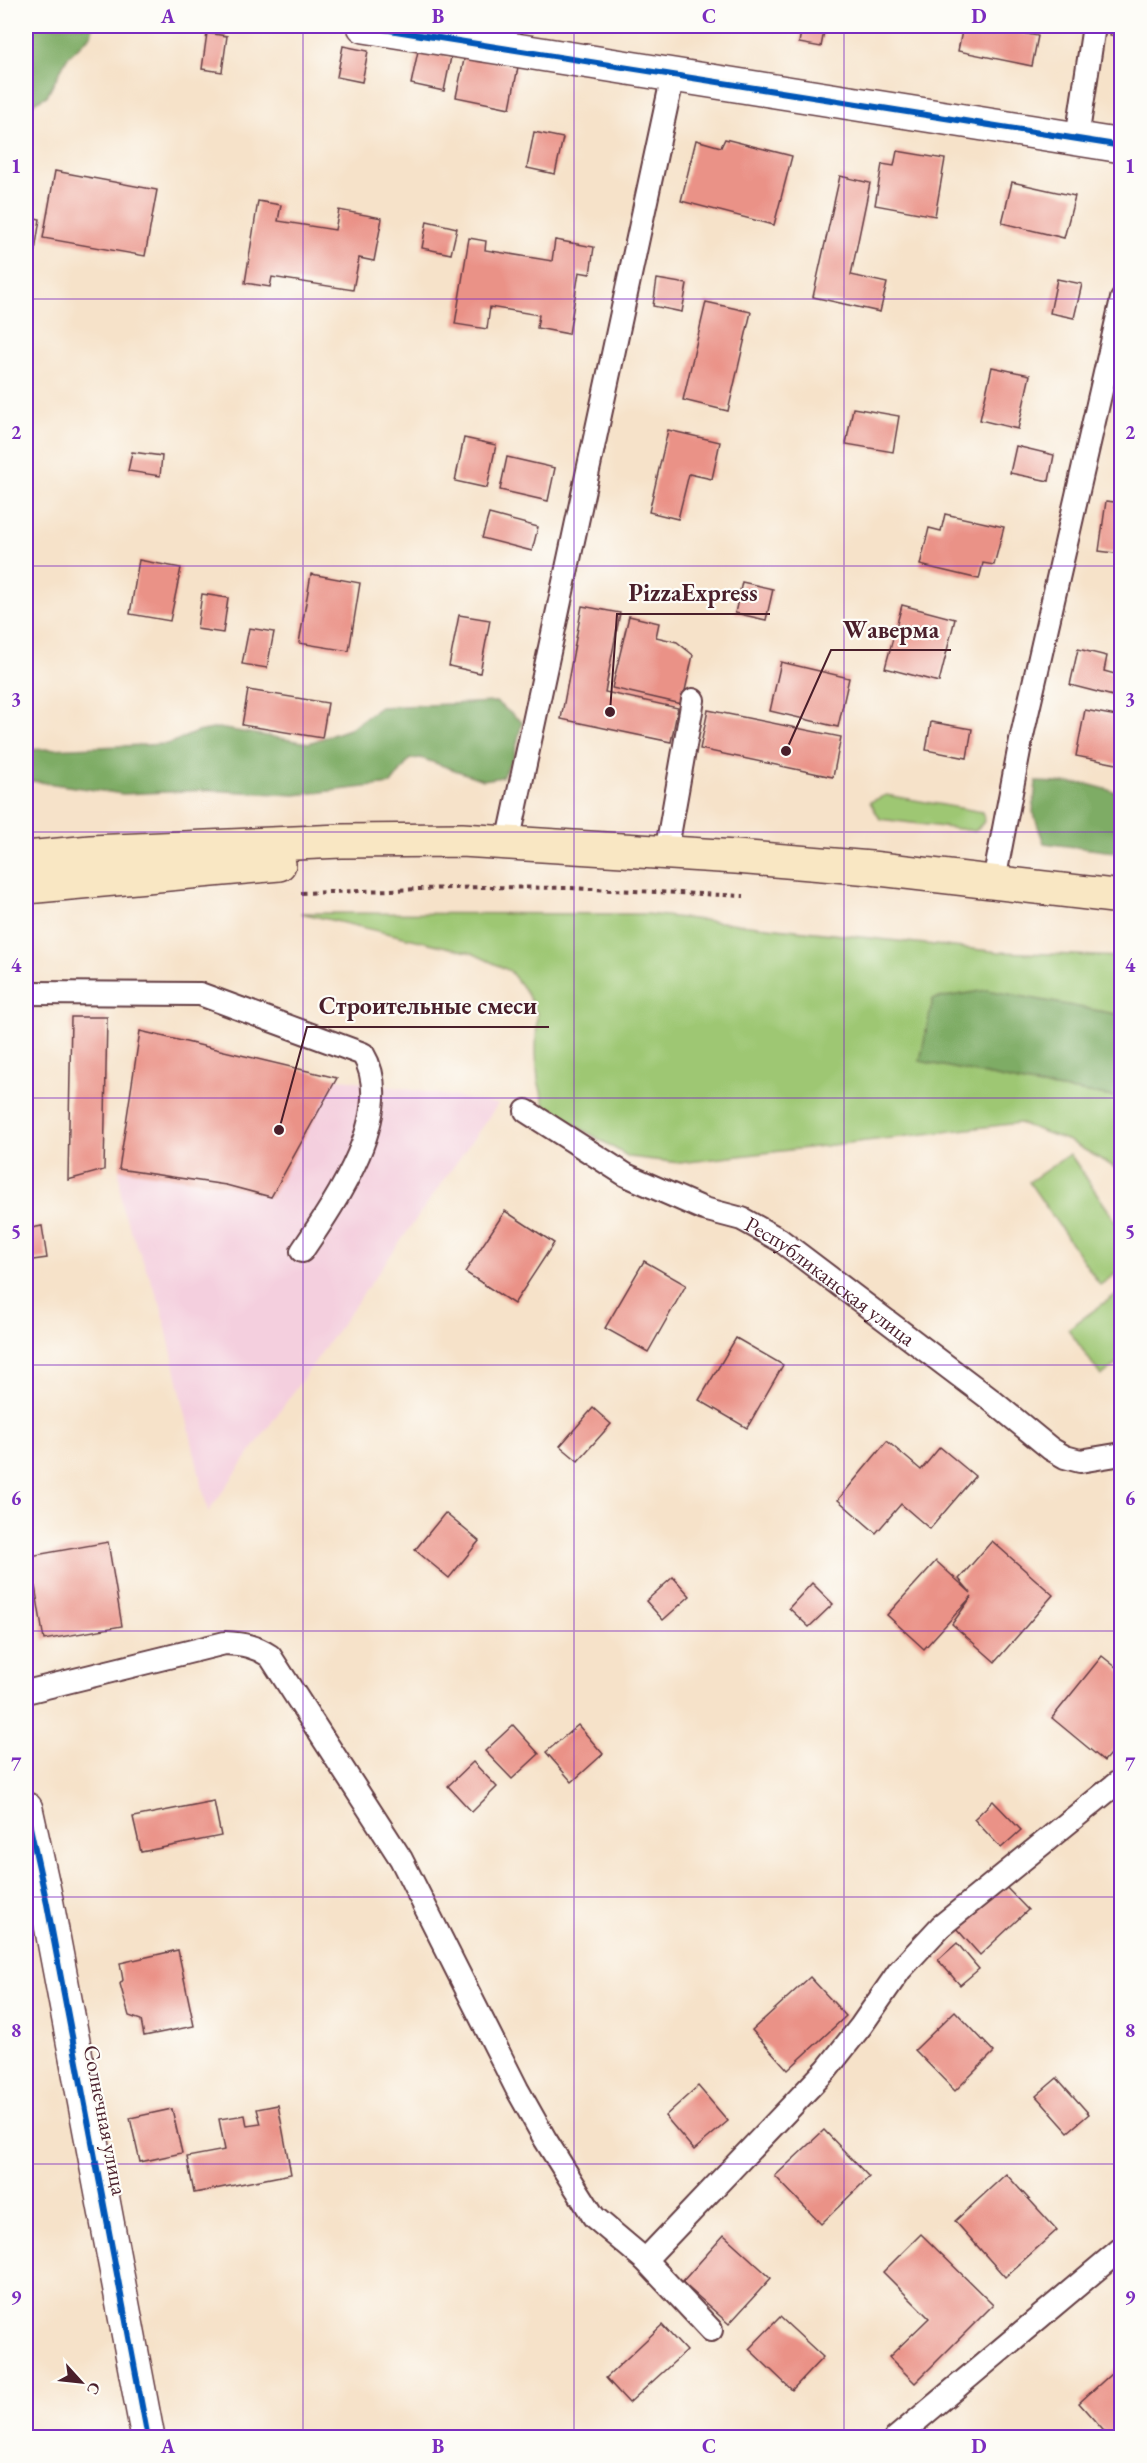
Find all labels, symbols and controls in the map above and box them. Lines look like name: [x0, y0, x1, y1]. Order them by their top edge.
text: A: [160, 3, 176, 29]
text: B: [432, 3, 444, 29]
text: C: [702, 3, 716, 29]
text: D: [971, 3, 987, 29]
text: 1: [11, 153, 21, 179]
text: 1: [1125, 153, 1135, 179]
text: 2: [11, 419, 22, 445]
text: 2: [1125, 419, 1136, 445]
callout: PizzaExpress: [617, 572, 770, 614]
text: PizzaExpress: [628, 577, 758, 608]
callout: Wаверма: [831, 608, 951, 650]
text: Wаверма: [843, 614, 940, 645]
text: 3: [11, 686, 21, 712]
text: 3: [1125, 686, 1135, 712]
text: 4: [11, 952, 22, 978]
text: 4: [1125, 952, 1136, 978]
callout: Строительные смеси: [307, 985, 549, 1027]
text: Строительные смеси: [319, 990, 537, 1021]
street label: Республиканская улица: [740, 1209, 922, 1353]
text: 5: [11, 1218, 21, 1244]
text: 5: [1125, 1218, 1135, 1244]
text: 6: [11, 1485, 22, 1511]
text: 6: [1125, 1485, 1136, 1511]
text: 7: [11, 1751, 22, 1777]
text: 7: [1125, 1751, 1136, 1777]
text: 8: [11, 2017, 21, 2043]
text: 8: [1125, 2017, 1135, 2043]
street label: Солнечная улица: [77, 2043, 134, 2198]
text: 9: [11, 2284, 22, 2310]
text: 9: [1125, 2284, 1136, 2310]
north arrow: [51, 2352, 111, 2412]
text: С: [82, 2379, 106, 2398]
text: A: [160, 2433, 176, 2459]
text: B: [432, 2433, 444, 2459]
text: C: [702, 2433, 716, 2459]
text: D: [971, 2433, 987, 2459]

